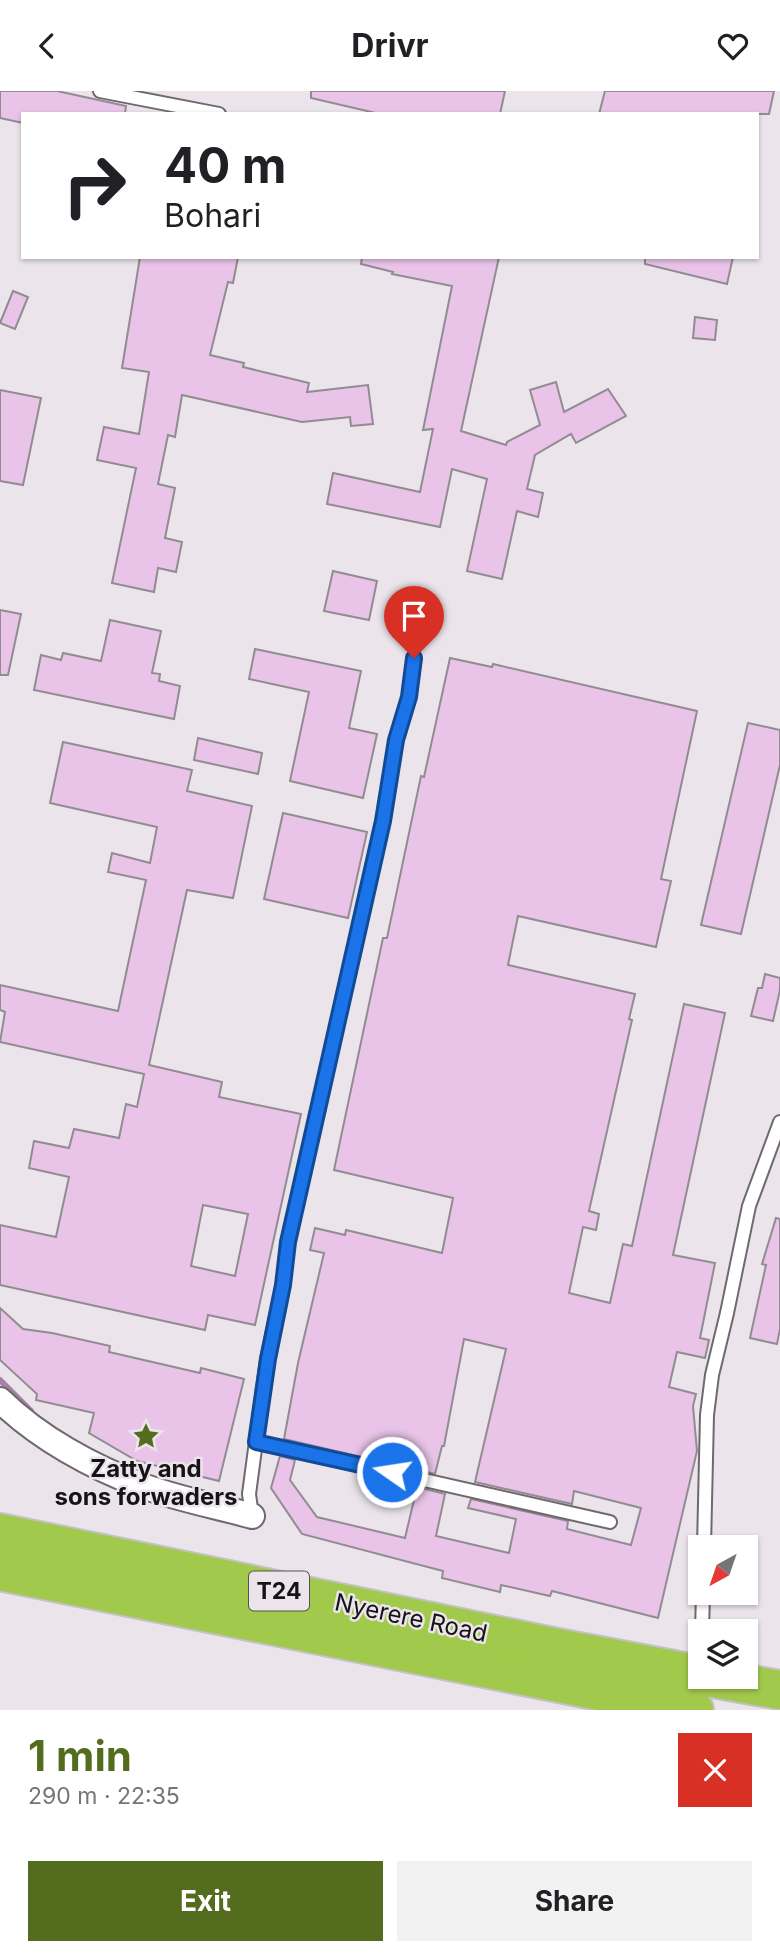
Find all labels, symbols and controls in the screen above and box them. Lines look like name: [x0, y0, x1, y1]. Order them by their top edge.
text: Drivr: [351, 26, 429, 65]
icon: back: [28, 27, 66, 65]
icon: heart: [714, 27, 752, 65]
text: 40 m: [164, 136, 287, 195]
icon: right: [49, 140, 140, 231]
text: Bohari: [164, 196, 261, 235]
pin: [384, 586, 444, 658]
icon: arrive: [395, 597, 433, 635]
place icon: Zatty and sons forwaders: [131, 1421, 161, 1451]
position arrow: [355, 1435, 429, 1509]
place label: Zatty and sons forwaders: [55, 1454, 237, 1511]
north arrow: [688, 1535, 758, 1605]
map controls: [688, 1535, 758, 1689]
road number: T24: [249, 1571, 309, 1611]
street label: Nyerere Road: [332, 1587, 490, 1648]
button: layers: [688, 1619, 758, 1689]
text: 1 min: [28, 1730, 132, 1781]
button: close: [678, 1733, 752, 1807]
text: 290 m · 22:35: [28, 1782, 180, 1810]
button: Exit: [28, 1861, 383, 1941]
button: Share: [397, 1861, 752, 1941]

